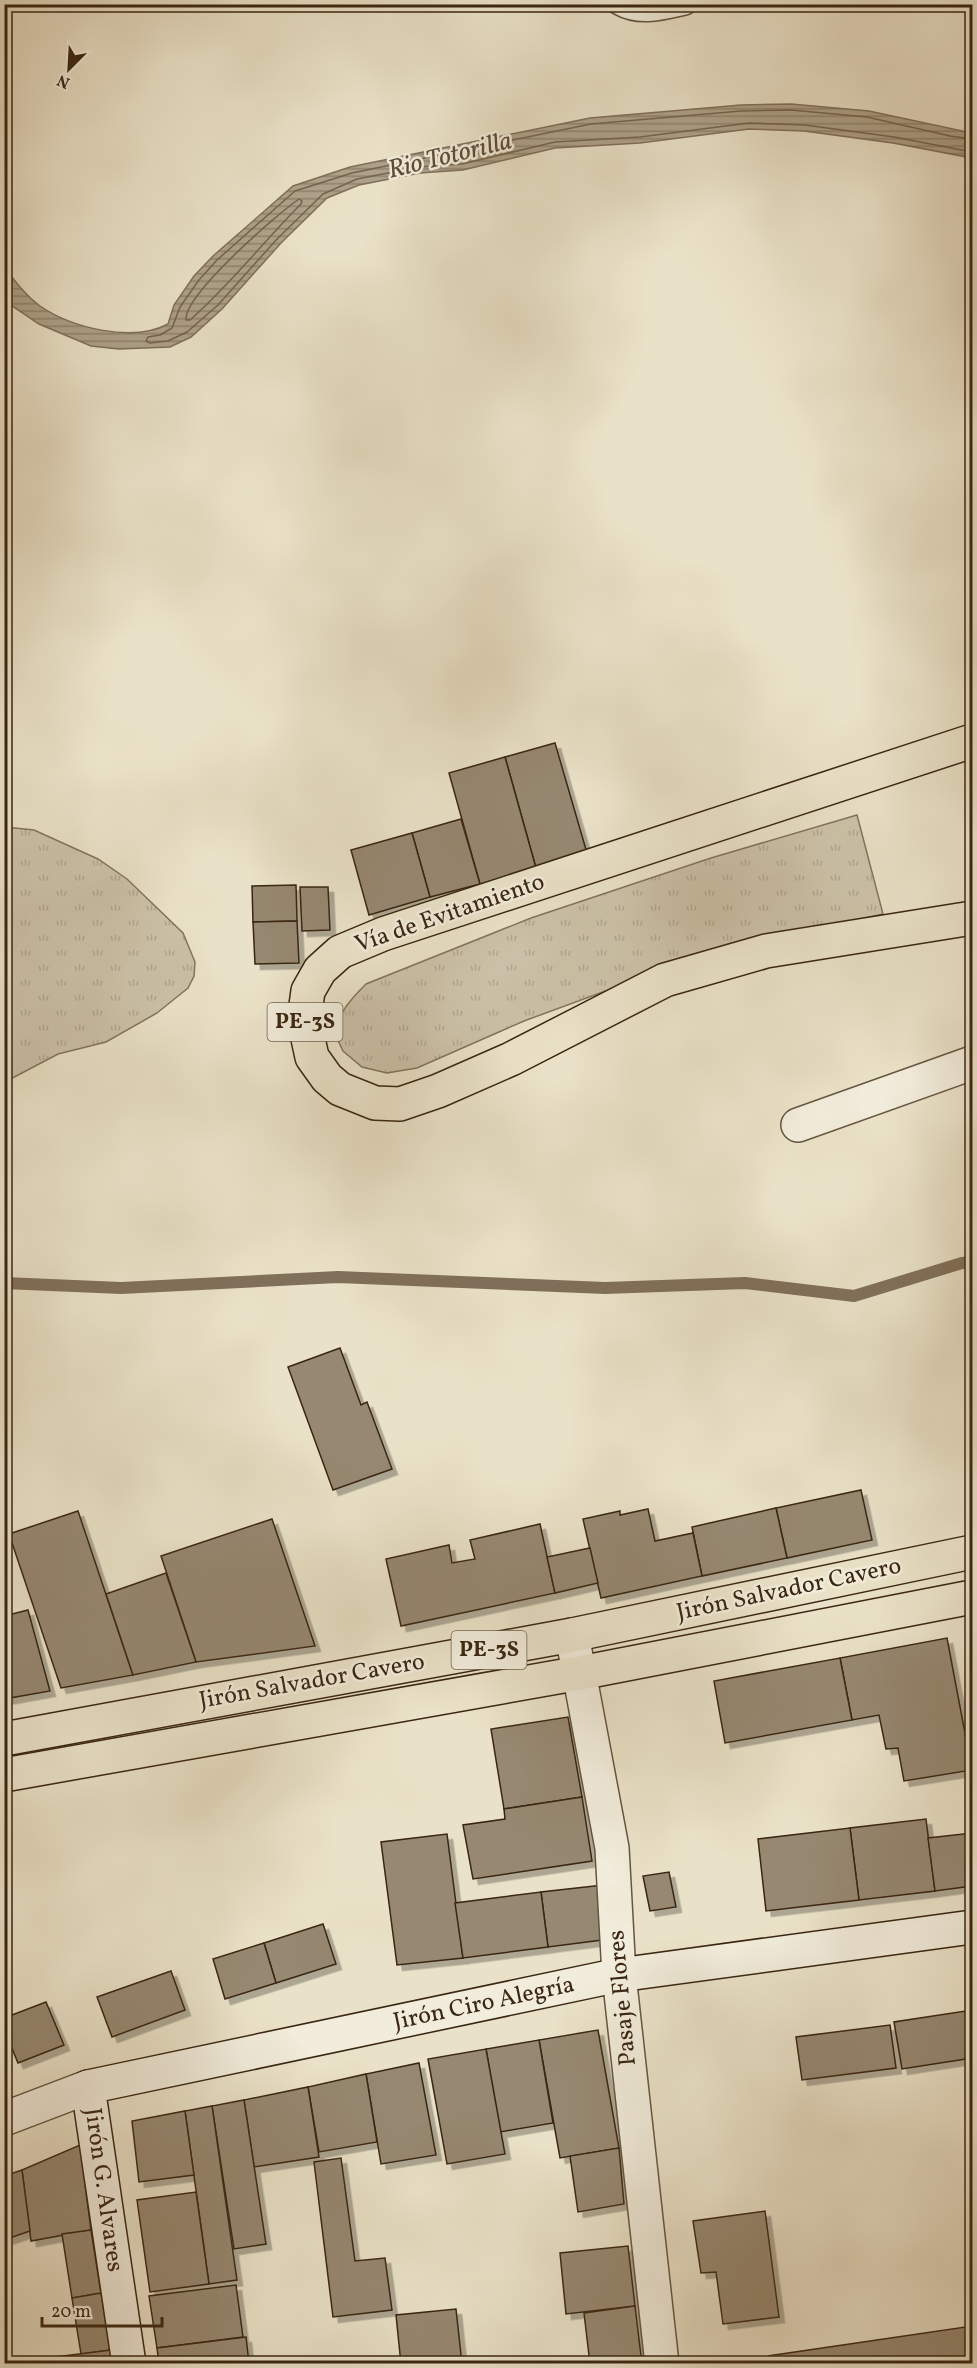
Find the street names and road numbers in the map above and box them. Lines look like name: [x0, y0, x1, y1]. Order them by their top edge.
street label: Vía de Evitamiento: [351, 866, 549, 962]
road number: PE-3S: [268, 1003, 342, 1041]
street label: Jirón Salvador Cavero: [674, 1550, 904, 1630]
road number: PE-3S: [452, 1631, 526, 1669]
street label: Jirón Salvador Cavero: [196, 1645, 428, 1719]
street label: Pasaje Flores: [600, 1929, 646, 2067]
street label: Jirón Ciro Alegría: [390, 1968, 578, 2040]
street label: Jirón G. Alvares: [75, 2106, 131, 2274]

